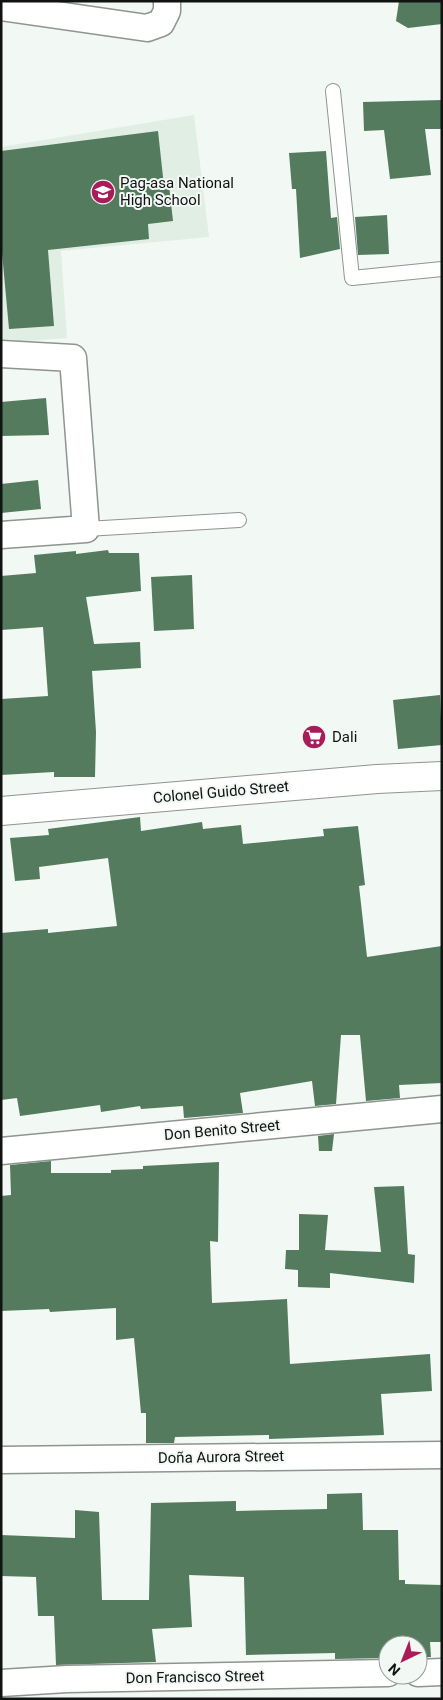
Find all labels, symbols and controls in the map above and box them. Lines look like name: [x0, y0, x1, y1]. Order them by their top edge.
place label: Pag-asa National High School: [120, 174, 234, 209]
school or university icon: Pag-asa National High School: [90, 179, 116, 205]
supermarket icon: Dali: [301, 724, 327, 750]
place label: Dali: [332, 728, 357, 746]
street label: Colonel Guido Street: [152, 777, 290, 807]
street label: Don Benito Street: [163, 1116, 281, 1144]
street label: Doña Aurora Street: [158, 1447, 284, 1467]
north arrow: [378, 1635, 428, 1685]
text: N: [385, 1660, 403, 1679]
street label: Don Francisco Street: [126, 1667, 265, 1687]

